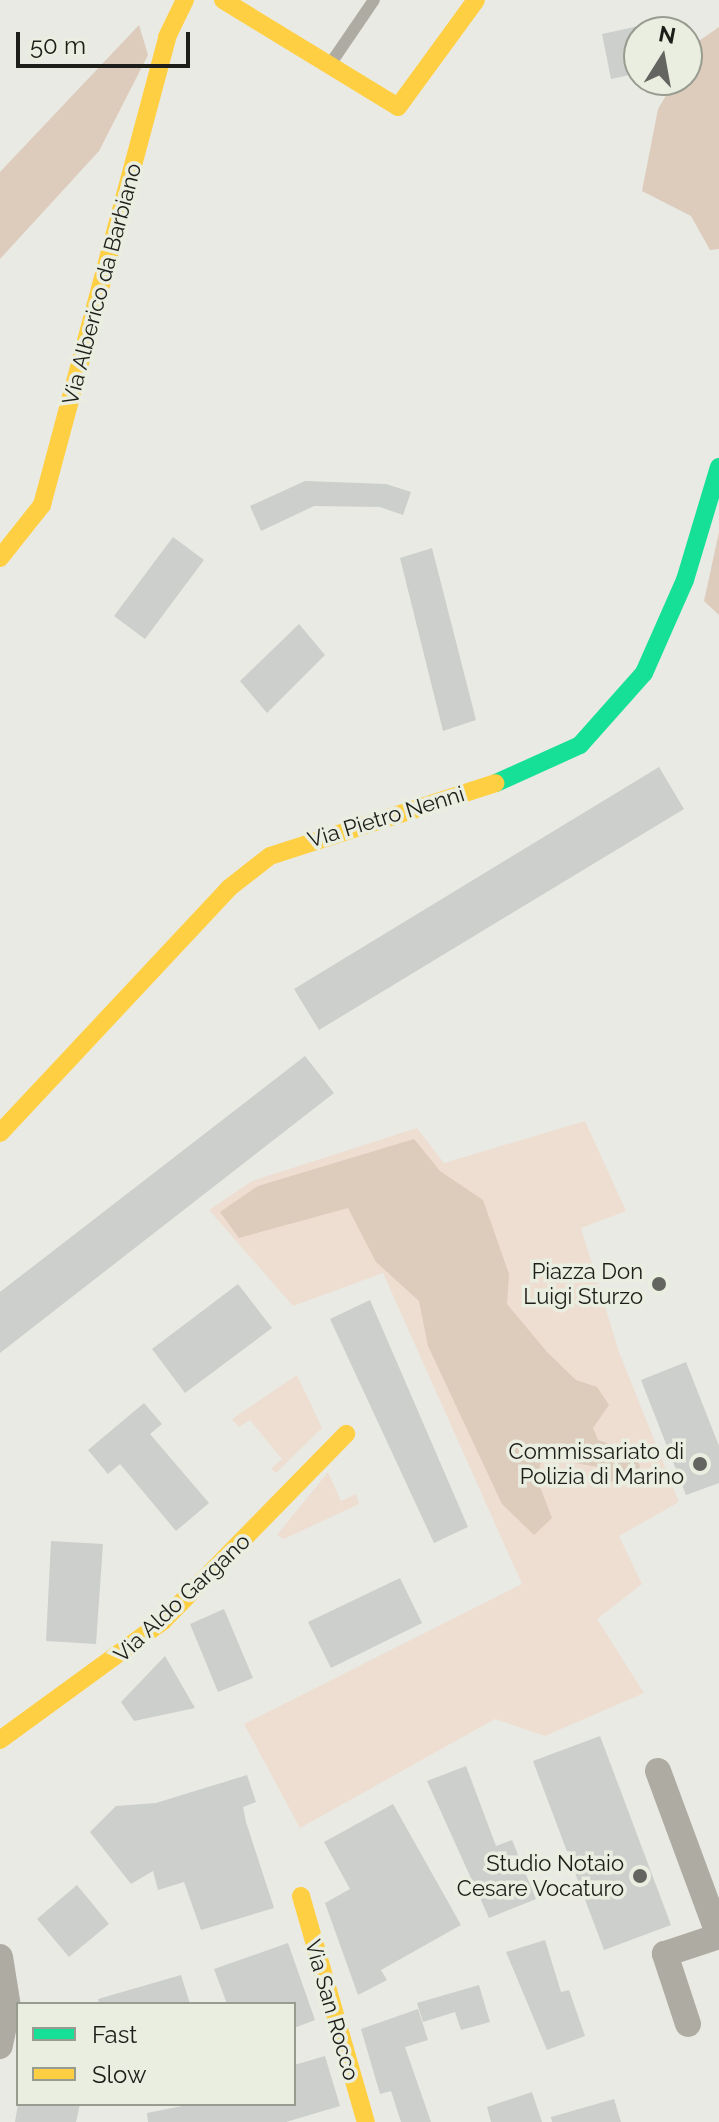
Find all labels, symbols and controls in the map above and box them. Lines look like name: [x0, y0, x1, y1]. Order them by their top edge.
scale bar: [20, 16, 194, 66]
north arrow: [623, 16, 703, 96]
text: N: [656, 20, 678, 49]
text: 50 m: [30, 31, 86, 60]
street label: Via Alberico da Barbiano: [57, 160, 147, 408]
street label: Via Pietro Nenni: [305, 781, 467, 853]
place label: Piazza Don Luigi Sturzo: [523, 1258, 643, 1310]
marker: Piazza Don Luigi Sturzo: [650, 1275, 668, 1293]
place label: Commissariato di Polizia di Marino: [509, 1438, 684, 1490]
marker: Commissariato di Polizia di Marino: [691, 1455, 709, 1473]
street label: Via Aldo Gargano: [108, 1528, 256, 1668]
place label: Studio Notaio Cesare Vocaturo: [456, 1850, 624, 1902]
marker: Studio Notaio Cesare Vocaturo: [631, 1867, 649, 1885]
street label: Via San Rocco: [299, 1937, 365, 2083]
legend: [16, 2002, 296, 2106]
text: Fast: [92, 2020, 137, 2049]
text: Slow: [92, 2060, 146, 2089]

